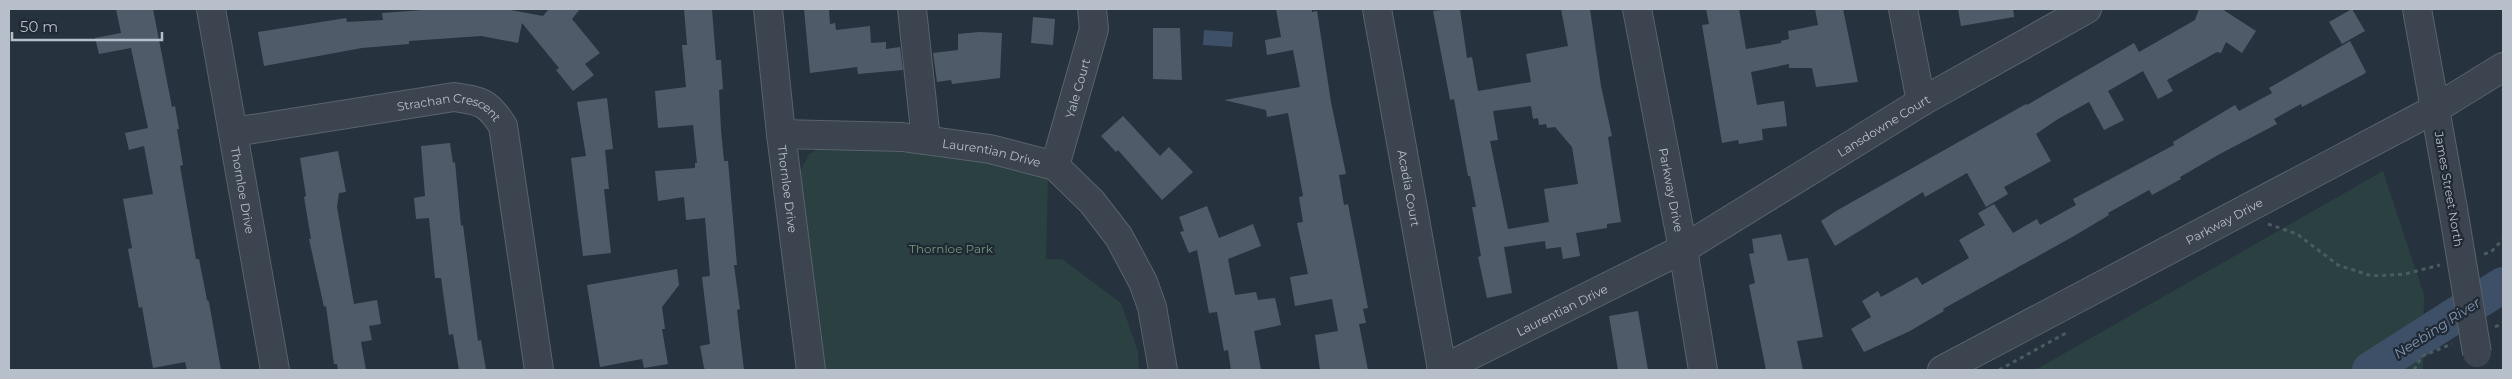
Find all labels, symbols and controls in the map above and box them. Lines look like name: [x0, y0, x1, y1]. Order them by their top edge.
scale bar: [12, 10, 162, 42]
text: 50 m: [20, 17, 58, 36]
street label: Yale Court: [1062, 56, 1093, 120]
street label: Strachan Crescent: [396, 89, 505, 124]
street label: Lansdowne Court: [1834, 91, 1933, 160]
street label: James Street North: [2431, 129, 2467, 248]
street label: Laurentian Drive: [941, 135, 1042, 169]
street label: Thornloe Drive: [775, 144, 801, 234]
street label: Thornloe Drive: [228, 146, 258, 235]
street label: Parkway Drive: [1656, 146, 1687, 233]
street label: Acadia Court: [1395, 149, 1424, 228]
street label: Parkway Drive: [2183, 194, 2265, 247]
park label: Thornloe Park: [909, 241, 994, 256]
street label: Laurentian Drive: [1514, 281, 1610, 339]
water label: Neebing River: [2390, 293, 2484, 363]

